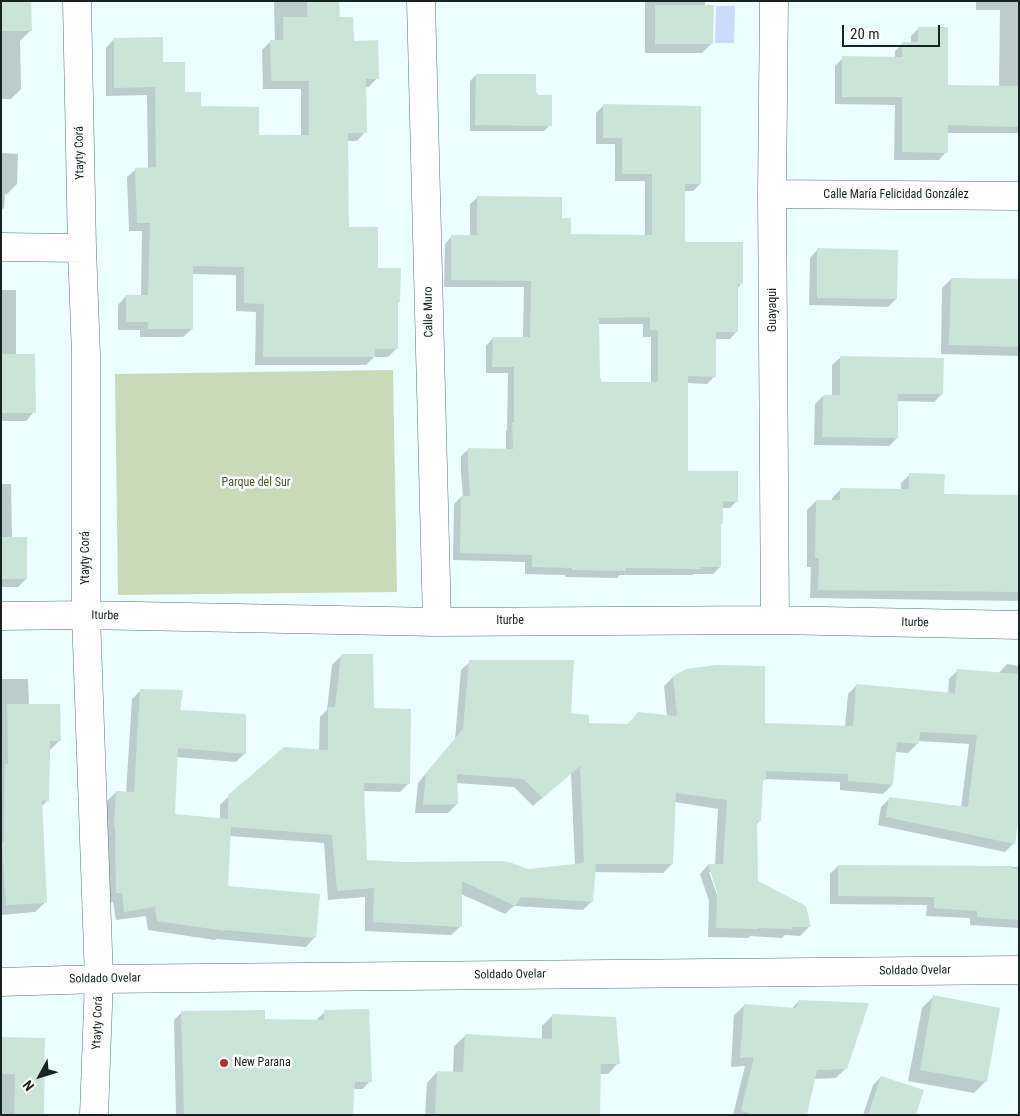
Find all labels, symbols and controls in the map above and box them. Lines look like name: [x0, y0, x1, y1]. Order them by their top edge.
scale bar: [845, 15, 942, 47]
text: 20 m: [850, 25, 880, 43]
street label: Ytayty Corá: [72, 126, 88, 180]
street label: Calle María Felicidad González: [823, 188, 969, 202]
street label: Calle Muro: [421, 286, 437, 338]
street label: Guayaqui: [766, 288, 780, 332]
park label: Parque del Sur: [222, 476, 290, 490]
street label: Ytayty Corá: [79, 531, 93, 585]
street label: Iturbe: [91, 609, 119, 623]
street label: Iturbe: [496, 614, 524, 628]
street label: Iturbe: [901, 616, 929, 630]
street label: Soldado Ovelar: [879, 963, 951, 979]
street label: Soldado Ovelar: [474, 967, 546, 983]
street label: Soldado Ovelar: [69, 971, 141, 987]
street label: Ytayty Corá: [90, 996, 106, 1050]
north arrow: [15, 1051, 65, 1101]
place label: New Parana: [234, 1056, 291, 1070]
marker: New Parana: [218, 1057, 230, 1069]
text: N: [19, 1077, 37, 1094]

